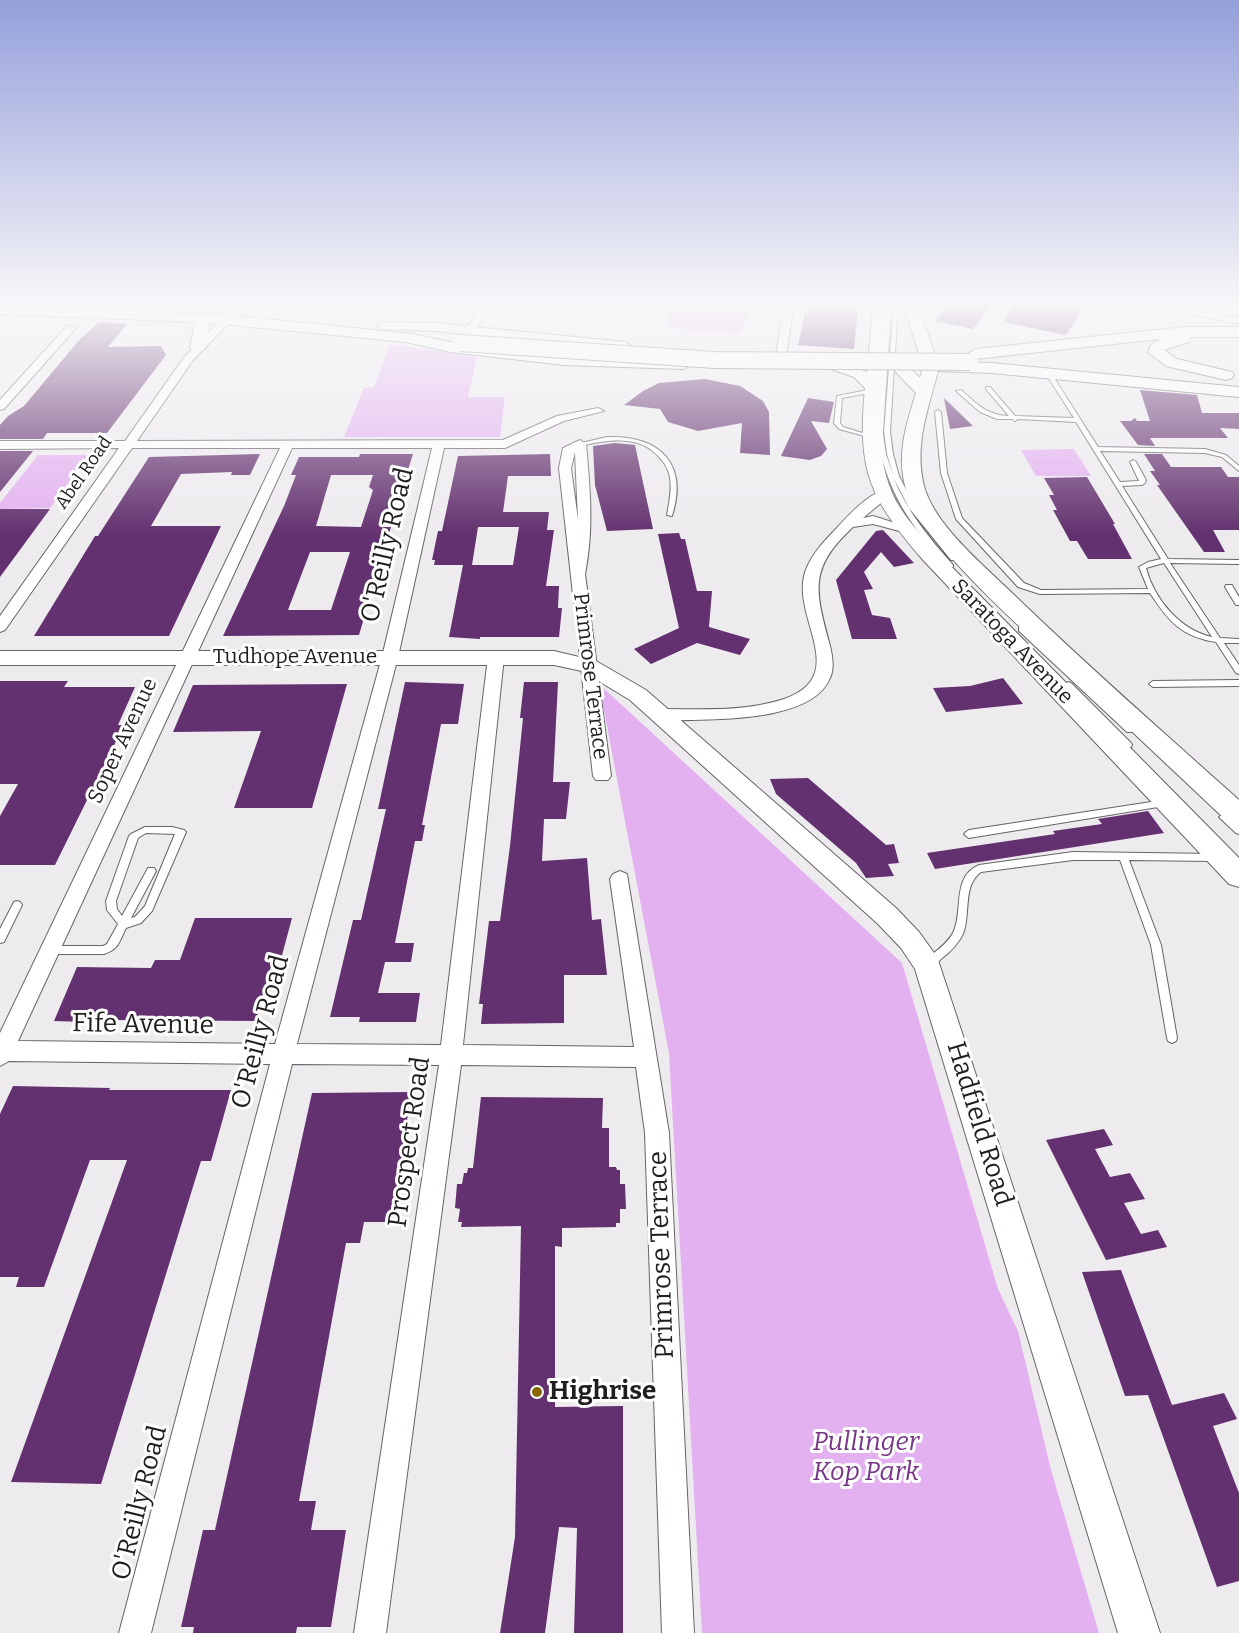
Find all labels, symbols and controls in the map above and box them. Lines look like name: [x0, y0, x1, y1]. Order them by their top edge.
street label: Abel Road: [51, 432, 117, 514]
street label: O'Reilly Road: [355, 464, 421, 626]
street label: Saratoga Avenue: [946, 574, 1078, 710]
street label: Primrose Terrace: [567, 591, 613, 761]
street label: Tudhope Avenue: [213, 644, 377, 670]
street label: Soper Avenue: [83, 674, 163, 808]
street label: O'Reilly Road: [225, 952, 297, 1112]
street label: Fife Avenue: [72, 1008, 214, 1042]
street label: Hadfield Road: [939, 1038, 1019, 1210]
street label: Prospect Road: [383, 1055, 437, 1229]
street label: Primrose Terrace: [643, 1151, 681, 1359]
place label: Highrise: [549, 1376, 656, 1408]
marker: Highrise: [530, 1385, 544, 1399]
street label: O'Reilly Road: [106, 1423, 174, 1583]
park label: Pullinger Kop Park: [813, 1427, 919, 1488]

